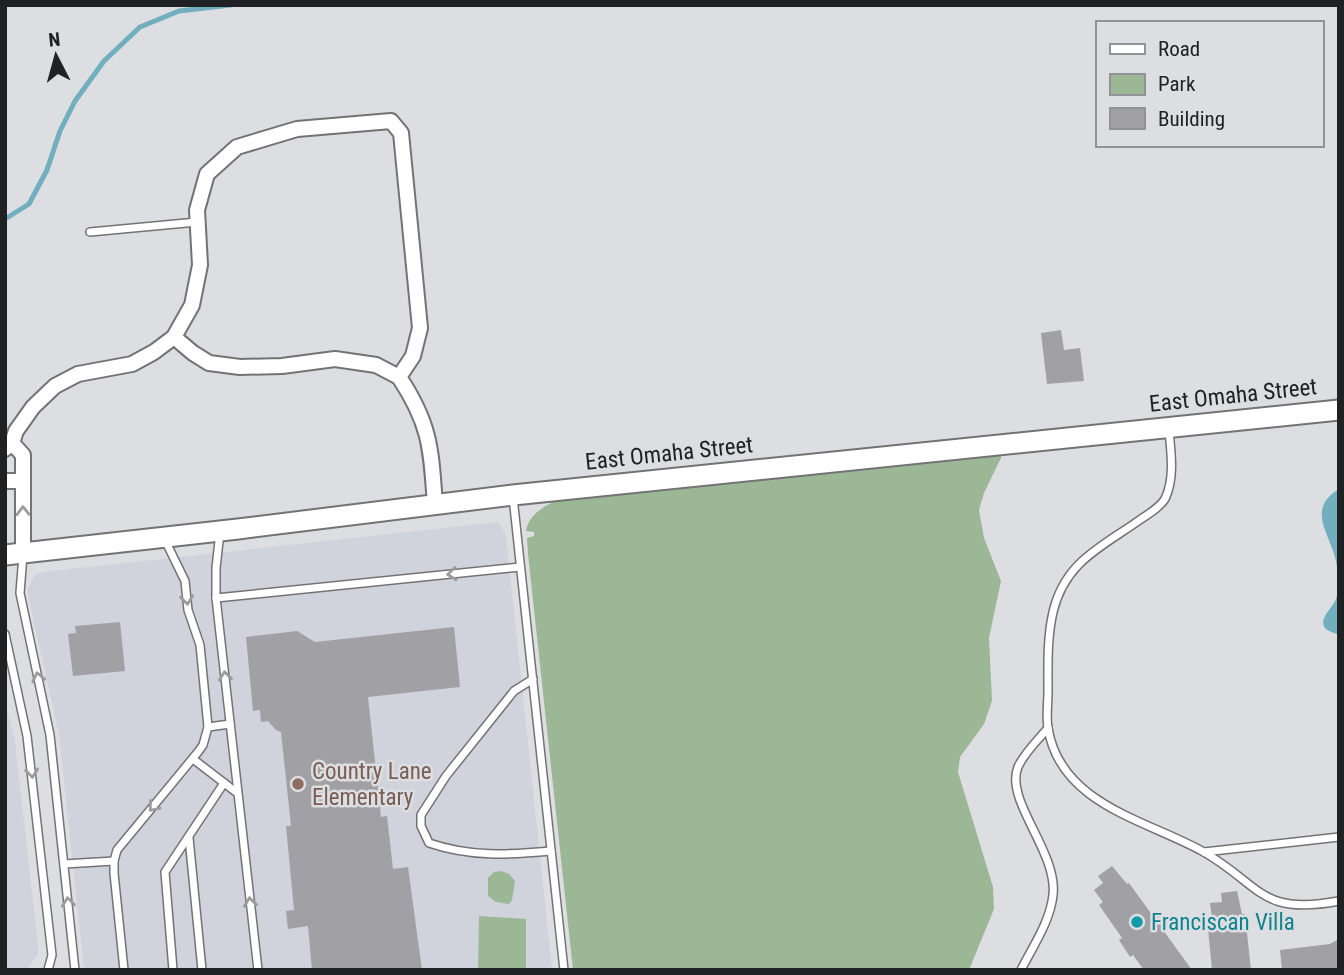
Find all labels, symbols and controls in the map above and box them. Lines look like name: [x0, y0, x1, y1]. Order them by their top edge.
north arrow: [21, 21, 91, 91]
legend: [1096, 21, 1323, 147]
text: N: [47, 28, 61, 52]
text: Road: [1158, 37, 1200, 61]
text: Park: [1158, 72, 1196, 96]
text: Building: [1158, 107, 1225, 131]
street label: East Omaha Street: [1148, 373, 1318, 418]
street label: East Omaha Street: [584, 431, 754, 476]
one-way arrow: [16, 505, 31, 516]
one-way arrow: [447, 566, 458, 581]
one-way arrow: [180, 594, 195, 606]
one-way arrow: [217, 670, 232, 682]
one-way arrow: [31, 671, 46, 683]
place label: Country Lane Elementary: [312, 758, 432, 811]
one-way arrow: [24, 767, 39, 779]
marker: Country Lane Elementary: [290, 776, 306, 792]
one-way arrow: [149, 799, 161, 812]
one-way arrow: [61, 896, 76, 908]
one-way arrow: [242, 896, 257, 908]
place label: Franciscan Villa: [1151, 909, 1295, 936]
marker: Franciscan Villa: [1129, 914, 1145, 930]

